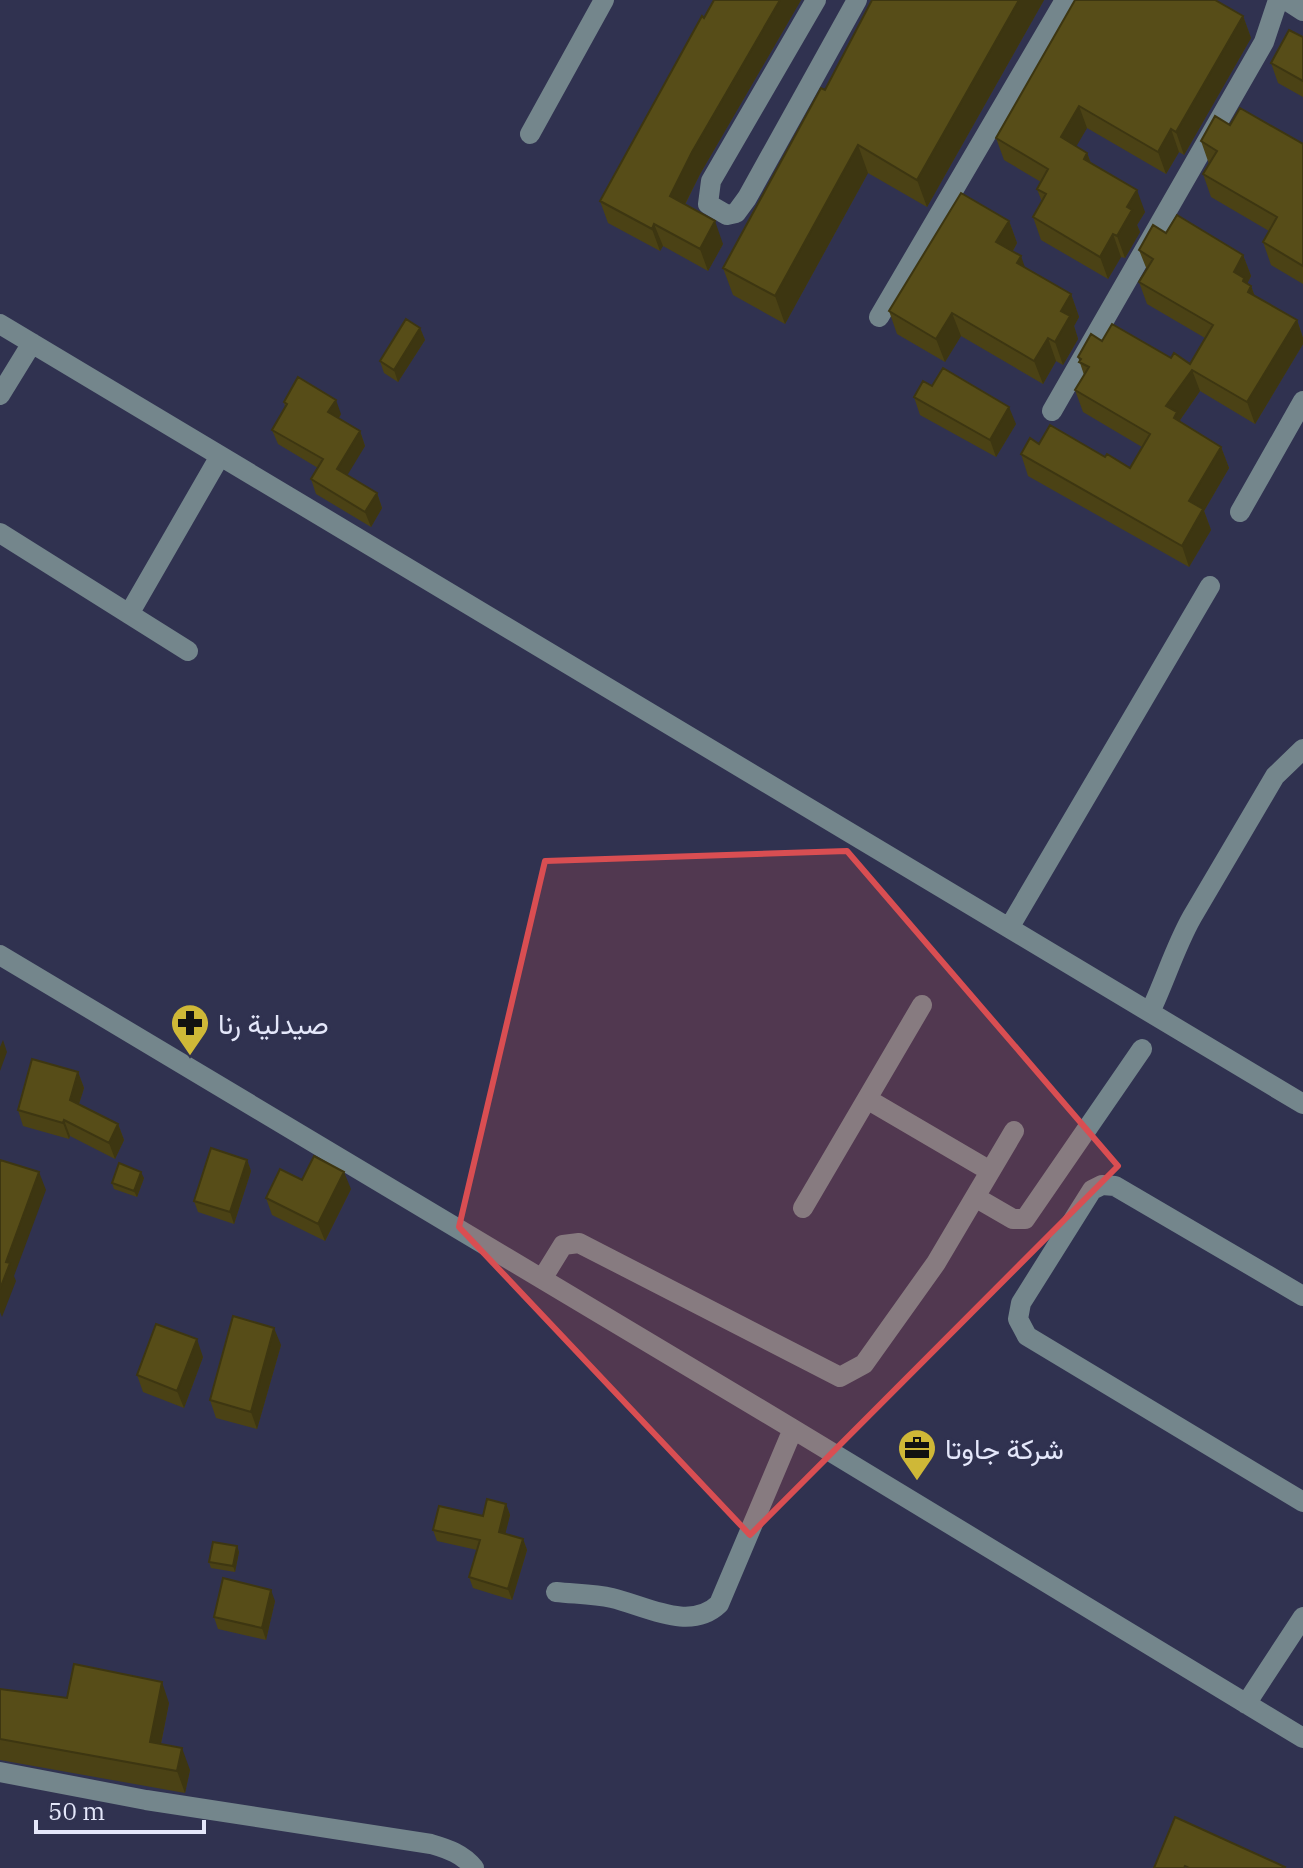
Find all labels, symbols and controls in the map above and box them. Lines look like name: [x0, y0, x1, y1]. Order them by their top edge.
pharmacy icon: صيدلية رنا: [169, 1002, 211, 1057]
place label: صيدلية رنا: [218, 1005, 329, 1042]
office icon: شركة جاوتا: [896, 1427, 938, 1482]
place label: شركة جاوتا: [945, 1430, 1064, 1467]
scale bar: [36, 1784, 204, 1834]
text: 50 m: [48, 1795, 105, 1827]

